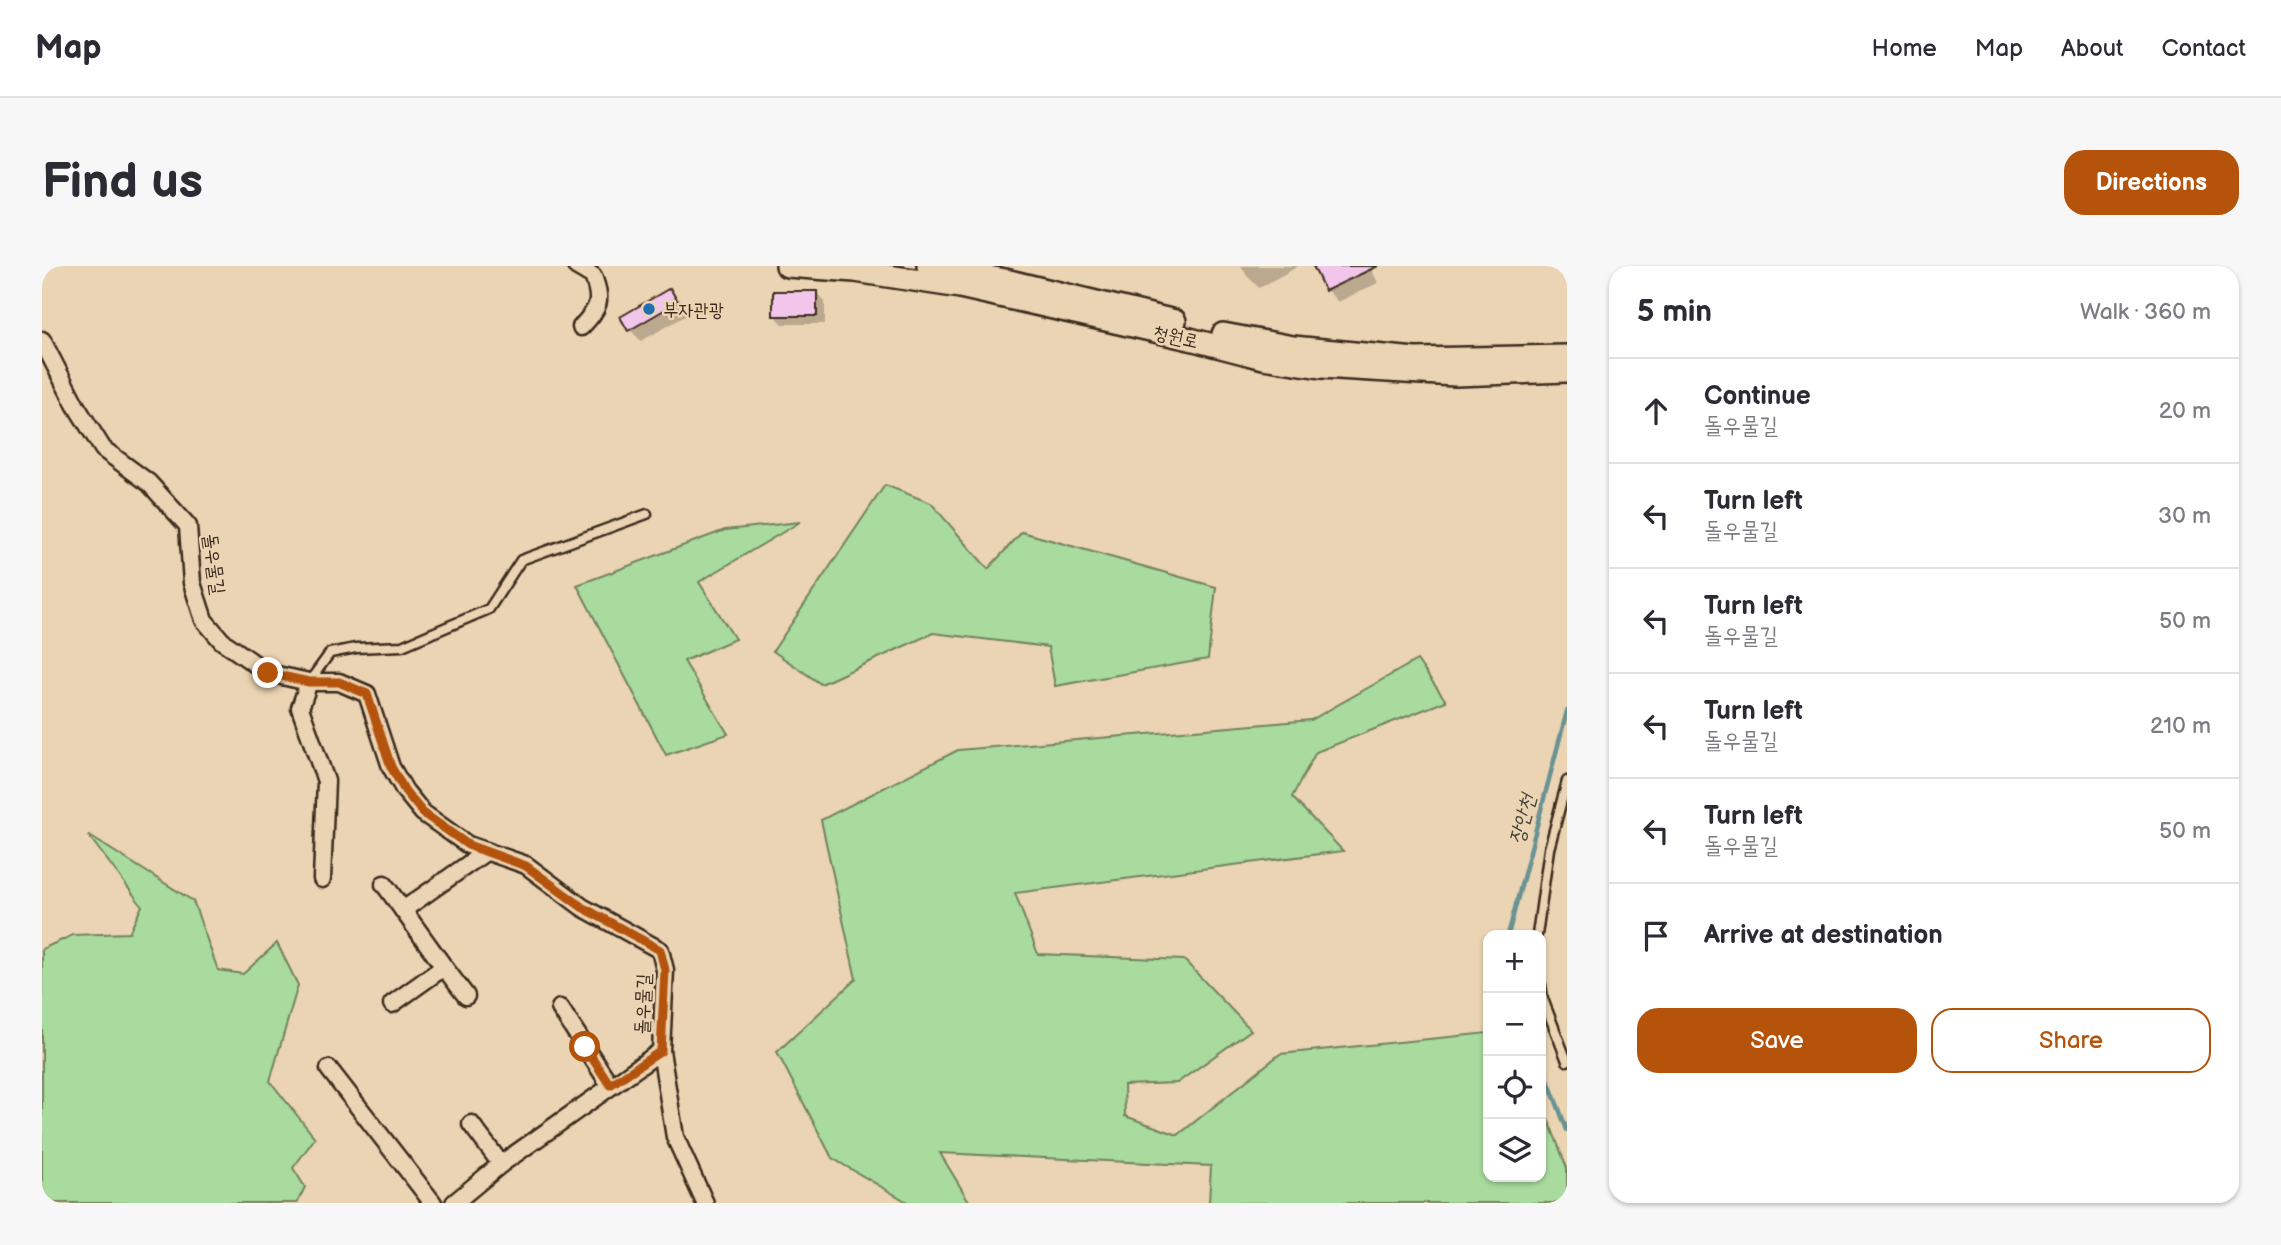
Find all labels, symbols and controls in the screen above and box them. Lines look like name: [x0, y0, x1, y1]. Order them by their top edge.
text: Map: [35, 28, 101, 68]
text: Home: [1872, 34, 1937, 63]
text: Map: [1975, 34, 2023, 63]
text: About: [2061, 34, 2123, 63]
text: Contact: [2161, 34, 2246, 63]
button: Directions: [2064, 150, 2239, 215]
text: Find us: [42, 153, 203, 212]
text: 5 min: [1637, 294, 1712, 330]
text: Walk · 360 m: [2080, 298, 2211, 326]
place label: 부자관광: [663, 299, 724, 322]
marker: 부자관광: [641, 301, 657, 317]
street label: 청원로: [1151, 321, 1201, 354]
text: Continue: [1704, 381, 1811, 412]
icon: ahead: [1637, 392, 1675, 430]
text: 20 m: [2159, 397, 2211, 425]
text: 돌우물길: [1704, 412, 1778, 440]
text: Turn left: [1704, 486, 1803, 517]
icon: left: [1637, 497, 1675, 535]
text: 30 m: [2158, 502, 2211, 530]
text: 돌우물길: [1704, 517, 1778, 545]
street label: 돌우물길: [198, 532, 229, 596]
text: Turn left: [1704, 591, 1803, 622]
icon: left: [1637, 602, 1675, 640]
text: 50 m: [2159, 607, 2211, 635]
text: 돌우물길: [1704, 622, 1778, 650]
route end: [252, 657, 283, 688]
text: Turn left: [1704, 696, 1803, 727]
icon: left: [1637, 707, 1675, 745]
text: 210 m: [2150, 712, 2211, 740]
text: 돌우물길: [1704, 727, 1778, 755]
water label: 장안천: [1504, 789, 1542, 847]
text: Turn left: [1704, 801, 1803, 832]
icon: left: [1637, 812, 1675, 850]
text: 50 m: [2159, 817, 2211, 845]
text: 돌우물길: [1704, 832, 1778, 860]
icon: arrive: [1637, 917, 1675, 955]
text: Arrive at destination: [1704, 920, 1943, 951]
map controls: [1483, 930, 1546, 1182]
button: +: [1483, 930, 1546, 993]
street label: 돌우물길: [631, 973, 656, 1035]
button: −: [1483, 993, 1546, 1056]
button: Save: [1637, 1008, 1917, 1073]
button: Share: [1931, 1008, 2211, 1073]
route start: [569, 1031, 600, 1062]
button: locate: [1483, 1056, 1546, 1119]
button: layers: [1483, 1119, 1546, 1182]

